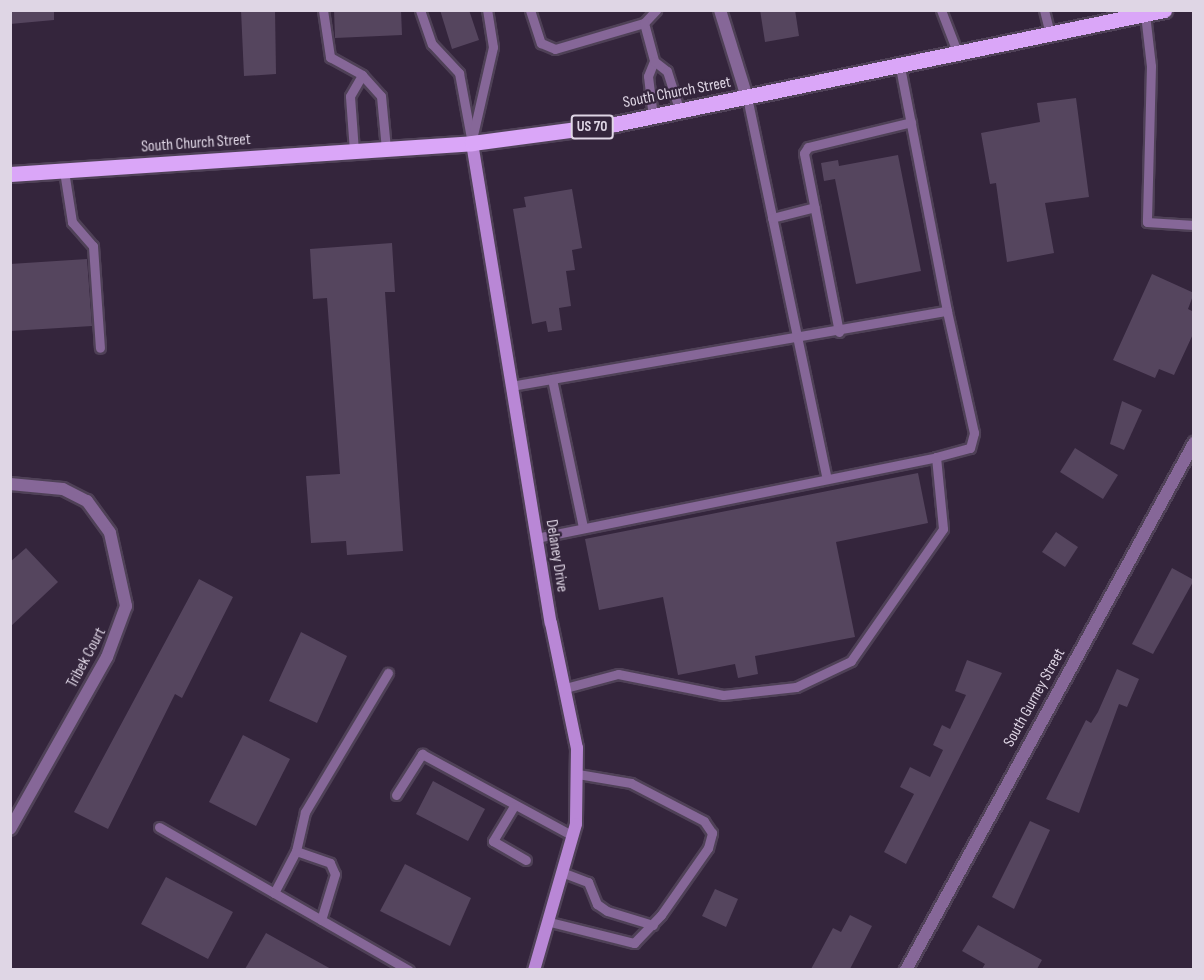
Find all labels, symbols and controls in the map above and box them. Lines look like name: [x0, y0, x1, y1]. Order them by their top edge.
street label: South Church Street: [621, 73, 733, 113]
road number: US 70: [570, 115, 614, 139]
street label: South Church Street: [141, 131, 251, 157]
street label: Delaney Drive: [541, 518, 571, 594]
street label: Tribek Court: [63, 625, 111, 691]
street label: South Gurney Street: [1000, 646, 1070, 750]

